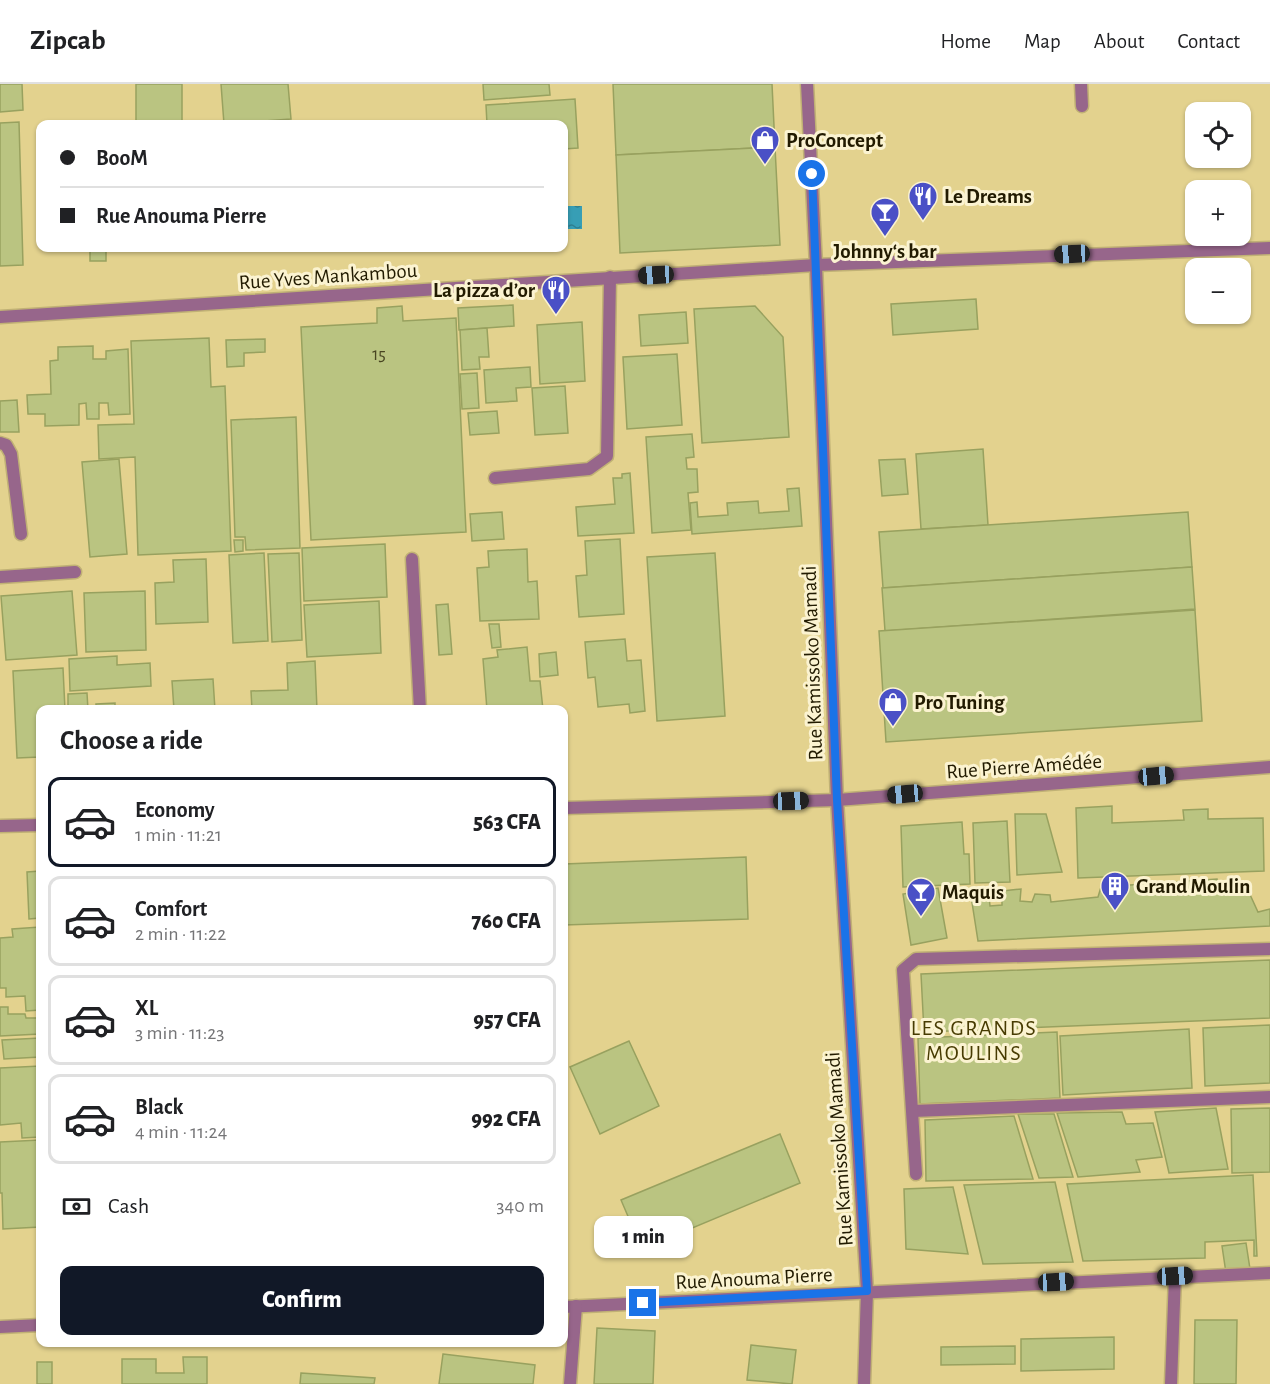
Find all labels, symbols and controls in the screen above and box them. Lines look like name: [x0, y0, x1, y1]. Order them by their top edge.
text: Zipcab: [30, 27, 106, 55]
text: Home: [940, 31, 991, 52]
text: Map: [1024, 31, 1061, 52]
text: About: [1094, 31, 1144, 52]
text: Contact: [1177, 31, 1240, 52]
map controls: [1185, 102, 1251, 324]
button: locate: [1185, 102, 1251, 168]
shop icon: ProConcept: [749, 124, 781, 166]
place label: ProConcept: [786, 130, 883, 151]
text: BooM: [96, 147, 148, 169]
route start: [798, 160, 825, 187]
restaurant icon: Le Dreams: [907, 180, 939, 222]
button: +: [1185, 180, 1251, 246]
place label: Le Dreams: [944, 186, 1032, 207]
bar icon: Johnny‘s bar: [869, 196, 901, 238]
text: Rue Anouma Pierre: [96, 205, 266, 227]
place label: Johnny‘s bar: [834, 241, 937, 262]
car: [1054, 244, 1090, 264]
button: −: [1185, 258, 1251, 324]
street label: Rue Yves Mankambou: [238, 260, 418, 293]
car: [638, 265, 674, 285]
restaurant icon: La pizza d’or: [540, 274, 572, 316]
place label: La pizza d’or: [433, 280, 536, 301]
house number: 15: [372, 346, 386, 364]
street label: Rue Kamissoko Mamadi: [799, 565, 826, 761]
shop icon: Pro Tuning: [877, 686, 909, 728]
place label: Pro Tuning: [914, 692, 1005, 713]
text: Choose a ride: [60, 727, 203, 754]
street label: Rue Pierre Amédée: [945, 751, 1103, 782]
car: [1137, 765, 1175, 787]
car: [886, 783, 924, 805]
car: [773, 791, 809, 811]
icon: car: [63, 795, 117, 849]
text: Economy: [135, 799, 215, 821]
text: 563 CFA: [473, 811, 541, 833]
text: 1 min · 11:21: [135, 825, 222, 845]
building icon: Grand Moulin: [1099, 870, 1131, 912]
bar icon: Maquis: [905, 876, 937, 918]
place label: Grand Moulin: [1136, 876, 1250, 897]
place label: Maquis: [942, 882, 1004, 903]
icon: car: [63, 894, 117, 948]
text: Comfort: [135, 898, 207, 920]
text: 760 CFA: [471, 910, 541, 932]
text: 2 min · 11:22: [135, 924, 226, 944]
icon: car: [63, 993, 117, 1047]
text: XL: [135, 997, 158, 1019]
text: 957 CFA: [473, 1009, 541, 1031]
district label: LES GRANDS MOULINS: [911, 1017, 1037, 1064]
text: 3 min · 11:23: [135, 1023, 225, 1043]
street label: Rue Kamissoko Mamadi: [822, 1051, 857, 1247]
icon: car: [63, 1092, 117, 1146]
text: Black: [135, 1096, 183, 1118]
text: 992 CFA: [471, 1108, 541, 1130]
text: 4 min · 11:24: [135, 1122, 227, 1142]
icon: cash: [60, 1190, 93, 1223]
text: Cash: [108, 1195, 149, 1217]
text: 340 m: [496, 1196, 544, 1216]
callout: 1 min: [594, 1216, 692, 1258]
text: 1 min: [622, 1227, 665, 1247]
street label: Rue Anouma Pierre: [675, 1264, 833, 1293]
button: Confirm: [60, 1266, 544, 1335]
car: [1157, 1266, 1193, 1286]
car: [1038, 1272, 1074, 1292]
route end: [629, 1289, 656, 1316]

